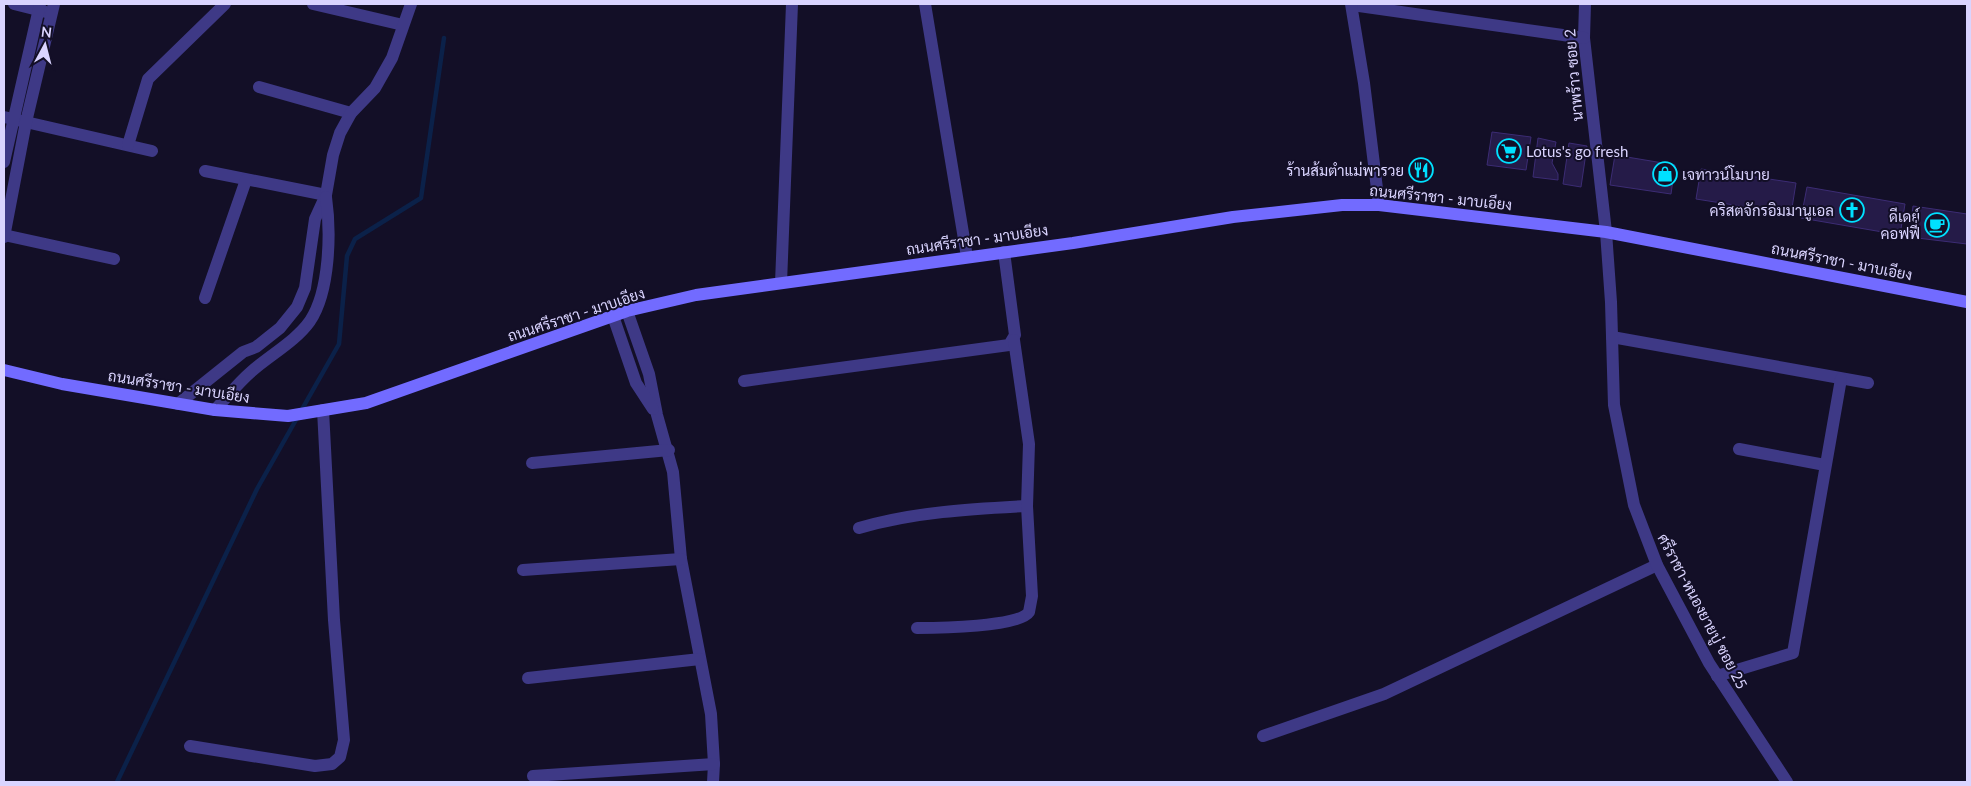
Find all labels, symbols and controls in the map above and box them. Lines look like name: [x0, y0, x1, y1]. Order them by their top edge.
north arrow: [20, 20, 70, 70]
text: N: [40, 23, 53, 41]
street label: นาพร้าว ซอย 2: [1560, 28, 1586, 122]
supermarket icon: Lotus's go fresh: [1496, 138, 1522, 164]
place label: Lotus's go fresh: [1526, 142, 1628, 160]
restaurant icon: ร้านส้มตำแม่พารวย: [1408, 157, 1434, 183]
place label: ร้านส้มตำแม่พารวย: [1286, 161, 1404, 179]
shop icon: เจทาวน์โมบาย: [1652, 161, 1678, 187]
place label: เจทาวน์โมบาย: [1682, 165, 1770, 183]
street label: ถนนศรีราชา - มาบเอียง: [1369, 181, 1513, 213]
church icon: คริสตจักรอิมมานูเอล: [1839, 197, 1865, 223]
place label: คริสตจักรอิมมานูเอล: [1709, 201, 1834, 221]
place label: ดีเดย์ คอฟฟี่: [1881, 207, 1920, 242]
cafe icon: ดีเดย์ คอฟฟี่: [1924, 212, 1950, 238]
street label: ถนนศรีราชา - มาบเอียง: [905, 220, 1049, 258]
street label: ถนนศรีราชา - มาบเอียง: [1770, 238, 1914, 284]
street label: ถนนศรีราชา - มาบเอียง: [505, 283, 647, 345]
street label: ถนนศรีราชา - มาบเอียง: [107, 366, 251, 406]
street label: ศรีราชา-หนองยายบู่ ซอย 25: [1653, 530, 1752, 693]

